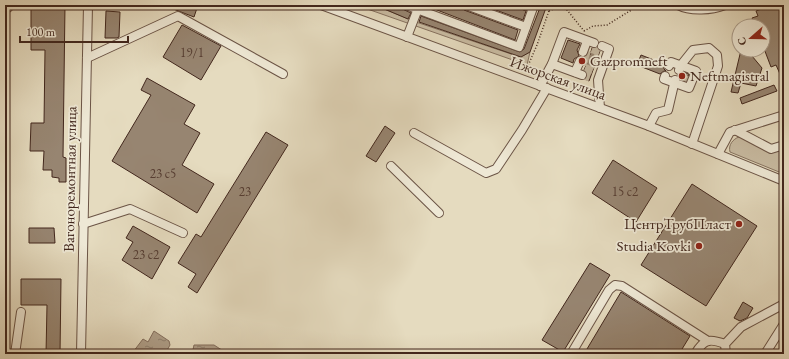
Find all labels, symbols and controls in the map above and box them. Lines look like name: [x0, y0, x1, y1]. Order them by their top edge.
scale bar: [20, 18, 128, 44]
north arrow: [731, 18, 771, 58]
text: 100 m: [26, 24, 56, 40]
text: С: [734, 35, 750, 47]
house number: 19/1: [180, 44, 204, 61]
street label: Ижорская улица: [507, 51, 609, 104]
place label: Gazpromneft: [590, 51, 668, 70]
marker: Gazpromneft: [577, 56, 587, 66]
place label: Neftmagistral: [690, 66, 770, 85]
marker: Neftmagistral: [677, 71, 687, 81]
street label: Вагоноремонтная улица: [59, 106, 80, 252]
house number: 23 с5: [150, 165, 176, 182]
house number: 23: [239, 183, 251, 200]
house number: 15 с2: [612, 183, 639, 200]
place label: ЦентрТрубПласт: [624, 214, 731, 233]
marker: ЦентрТрубПласт: [734, 219, 744, 229]
place label: Studia Kovki: [616, 236, 691, 255]
marker: Studia Kovki: [694, 241, 704, 251]
house number: 23 с2: [133, 246, 160, 263]

